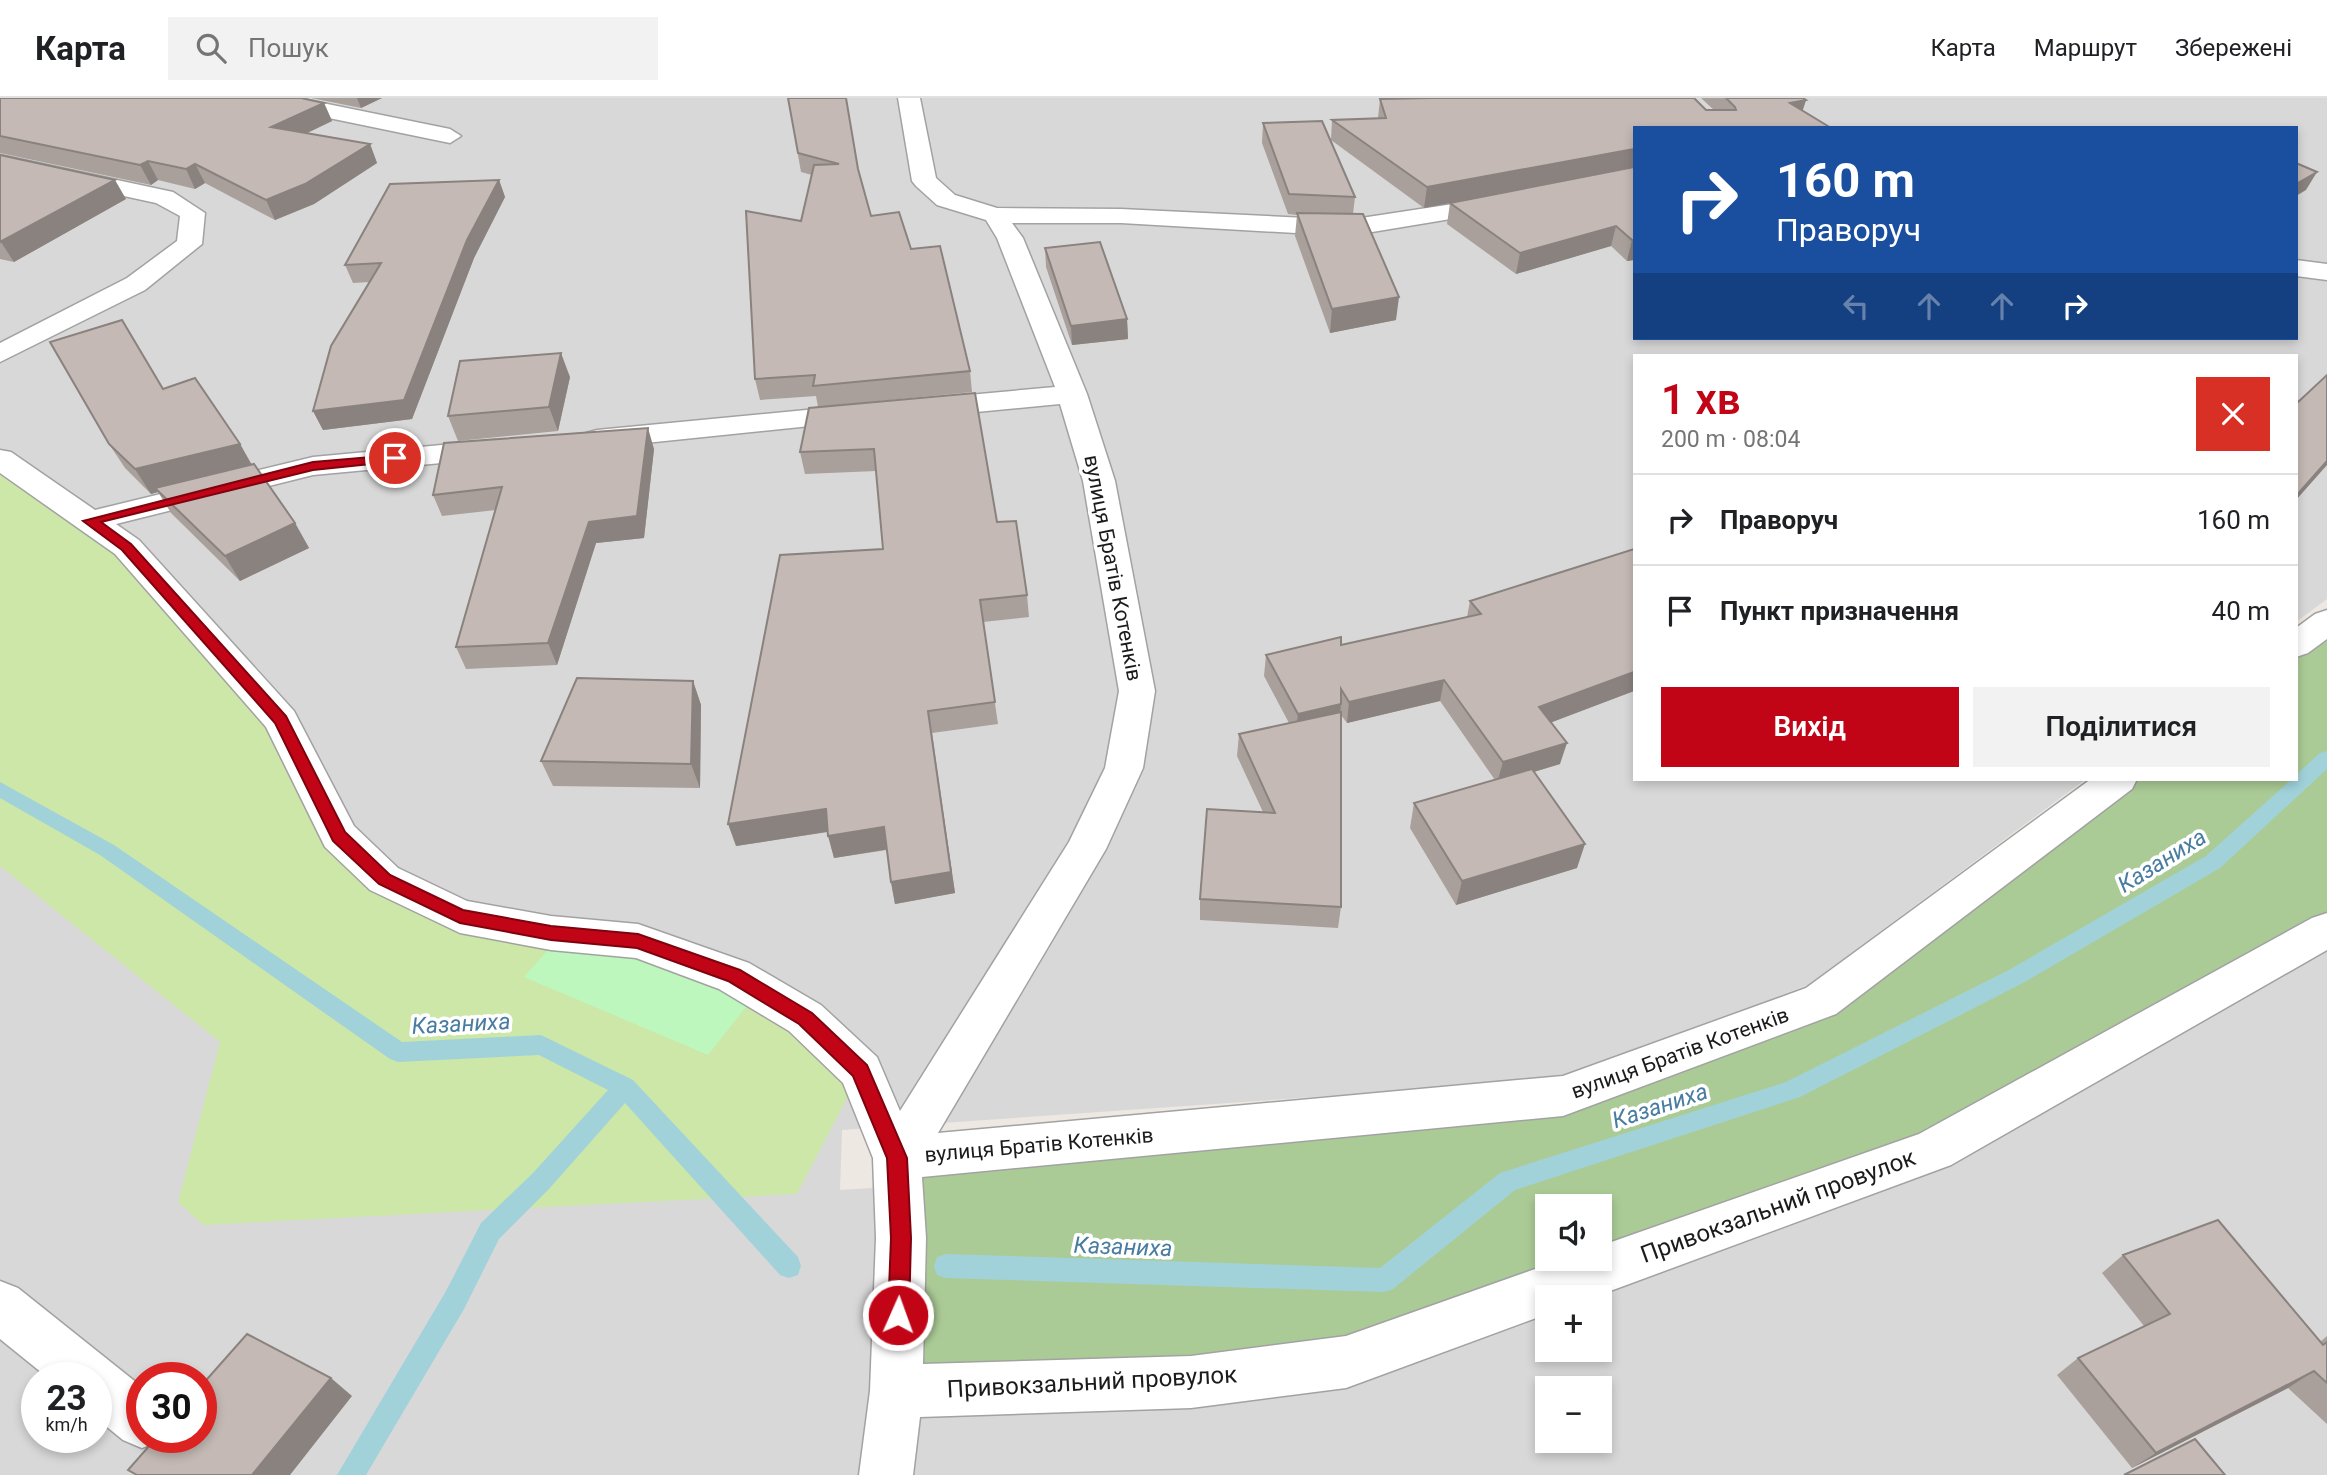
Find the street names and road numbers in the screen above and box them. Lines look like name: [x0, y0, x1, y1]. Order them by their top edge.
street label: вулиця Братів Котенків: [1079, 453, 1147, 683]
street label: вулиця Братів Котенків: [1568, 1002, 1792, 1104]
street label: вулиця Братів Котенків: [924, 1123, 1154, 1167]
street label: Привокзальний провулок: [1637, 1143, 1919, 1269]
street label: Привокзальний провулок: [946, 1360, 1238, 1404]

